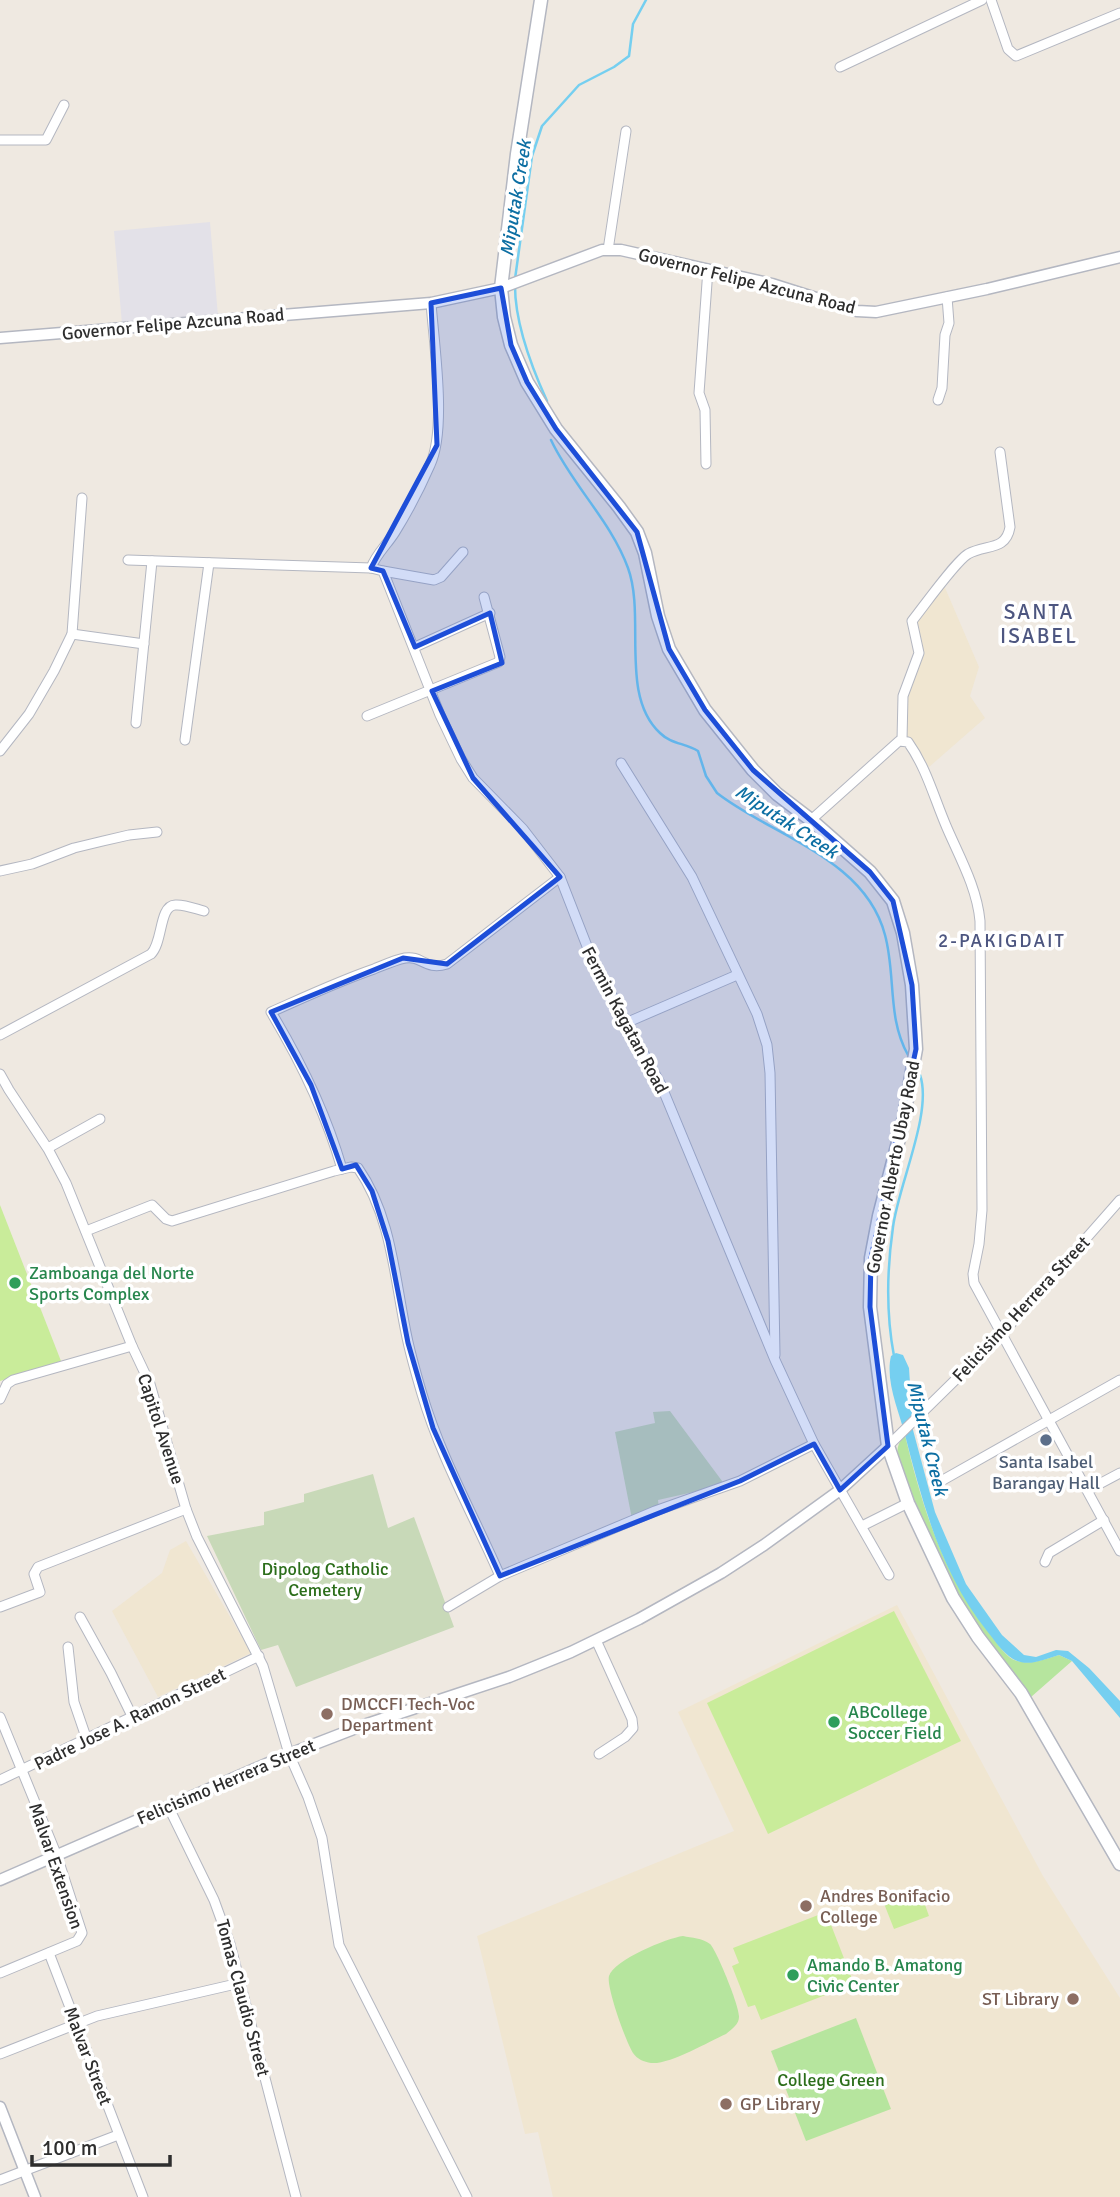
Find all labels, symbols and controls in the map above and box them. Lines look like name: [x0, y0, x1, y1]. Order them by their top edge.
water label: Miputak Creek: [495, 137, 537, 258]
street label: Governor Felipe Azcuna Road: [636, 243, 858, 319]
street label: Governor Felipe Azcuna Road: [61, 303, 285, 345]
district label: SANTA ISABEL: [1000, 599, 1078, 649]
water label: Miputak Creek: [731, 780, 844, 865]
district label: 2-PAKIGDAIT: [938, 929, 1066, 953]
street label: Fermin Kagatan Road: [577, 943, 673, 1097]
street label: Governor Alberto Ubay Road: [862, 1059, 924, 1275]
street label: Felicisimo Herrera Street: [948, 1231, 1094, 1387]
place label: Zamboanga del Norte Sports Complex: [29, 1262, 194, 1305]
marker: Zamboanga del Norte Sports Complex: [7, 1275, 23, 1291]
street label: Capitol Avenue: [133, 1371, 189, 1487]
water label: Miputak Creek: [901, 1378, 953, 1500]
marker: Santa Isabel Barangay Hall: [1038, 1432, 1054, 1448]
place label: Santa Isabel Barangay Hall: [992, 1451, 1100, 1494]
park label: Dipolog Catholic Cemetery: [261, 1558, 389, 1601]
street label: Padre Jose A. Ramon Street: [31, 1663, 229, 1775]
place label: DMCCFI Tech-Voc Department: [341, 1693, 475, 1736]
place label: ABCollege Soccer Field: [848, 1701, 942, 1744]
marker: DMCCFI Tech-Voc Department: [319, 1706, 335, 1722]
marker: ABCollege Soccer Field: [826, 1714, 842, 1730]
street label: Felicisimo Herrera Street: [134, 1734, 318, 1830]
street label: Malvar Extension: [24, 1800, 88, 1932]
place label: Andres Bonifacio College: [820, 1885, 950, 1928]
marker: Andres Bonifacio College: [798, 1898, 814, 1914]
street label: Tomas Claudio Street: [211, 1917, 275, 2079]
place label: Amando B. Amatong Civic Center: [807, 1954, 963, 1997]
marker: Amando B. Amatong Civic Center: [785, 1967, 801, 1983]
place label: ST Library: [982, 1988, 1060, 2010]
marker: ST Library: [1065, 1991, 1081, 2007]
street label: Malvar Street: [59, 2004, 117, 2108]
park label: College Green: [777, 2069, 885, 2091]
place label: GP Library: [740, 2093, 821, 2115]
marker: GP Library: [718, 2096, 734, 2112]
scale bar: [32, 2124, 170, 2168]
text: 100 m: [42, 2135, 97, 2161]

